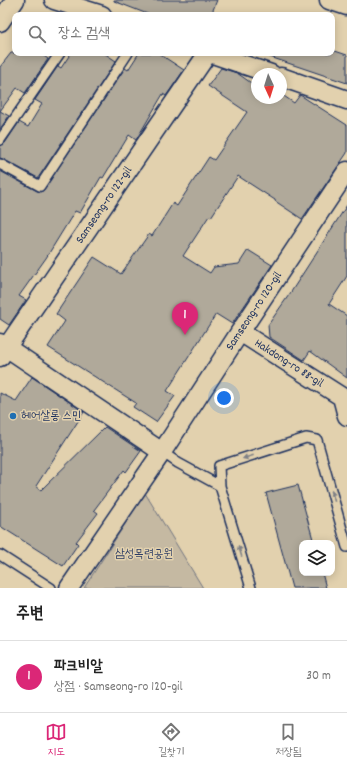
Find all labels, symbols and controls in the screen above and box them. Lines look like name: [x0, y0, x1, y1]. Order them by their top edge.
search box: [12, 12, 335, 56]
icon: search: [26, 23, 48, 45]
text: 장소 검색: [58, 23, 110, 45]
north arrow: [251, 68, 287, 104]
street label: Samseong-ro 122-gil: [71, 163, 136, 247]
street label: Samseong-ro 120-gil: [222, 268, 286, 354]
pin: 1: [172, 302, 198, 335]
street label: Hakdong-ro 88-gil: [251, 335, 327, 392]
your location: [214, 388, 234, 408]
place label: 헤어살롱 스민: [21, 408, 82, 425]
marker: 헤어살롱 스민: [8, 411, 18, 421]
one-way arrow: [241, 454, 253, 460]
one-way arrow: [329, 489, 335, 502]
map controls: [299, 540, 335, 576]
button: layers: [299, 540, 335, 576]
one-way arrow: [237, 544, 243, 556]
park label: 삼성목련공원: [115, 546, 173, 563]
text: 주변: [16, 603, 43, 627]
text: 파크비알: [54, 656, 102, 678]
text: 1: [28, 667, 30, 686]
text: 30 m: [306, 667, 331, 686]
text: 상점 · Samseong-ro 120-gil: [54, 678, 183, 697]
tab: 지도: [45, 721, 67, 761]
tab: 길찾기: [158, 721, 185, 761]
tab: 저장됨: [275, 721, 302, 761]

